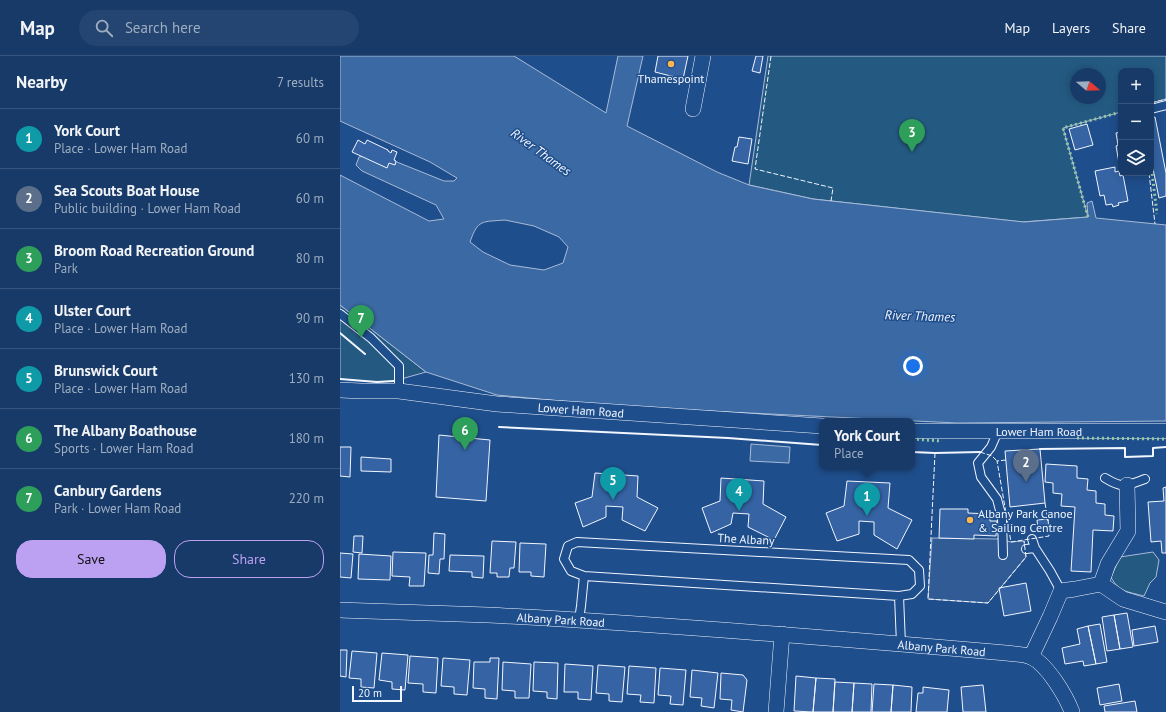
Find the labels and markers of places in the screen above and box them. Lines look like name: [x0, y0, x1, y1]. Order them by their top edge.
marker: Thamespoint: [666, 59, 676, 69]
place label: Thamespoint: [638, 71, 704, 86]
pin: 3: [899, 119, 925, 152]
pin: 7: [348, 305, 374, 338]
pin: 6: [452, 417, 478, 450]
pin: 2: [1013, 449, 1039, 482]
pin: 5: [600, 467, 626, 500]
pin: 4: [726, 478, 752, 511]
pin: 1: [854, 483, 880, 516]
place label: Albany Park Canoe & Sailing Centre: [978, 506, 1073, 535]
marker: Albany Park Canoe & Sailing Centre: [965, 515, 975, 525]

